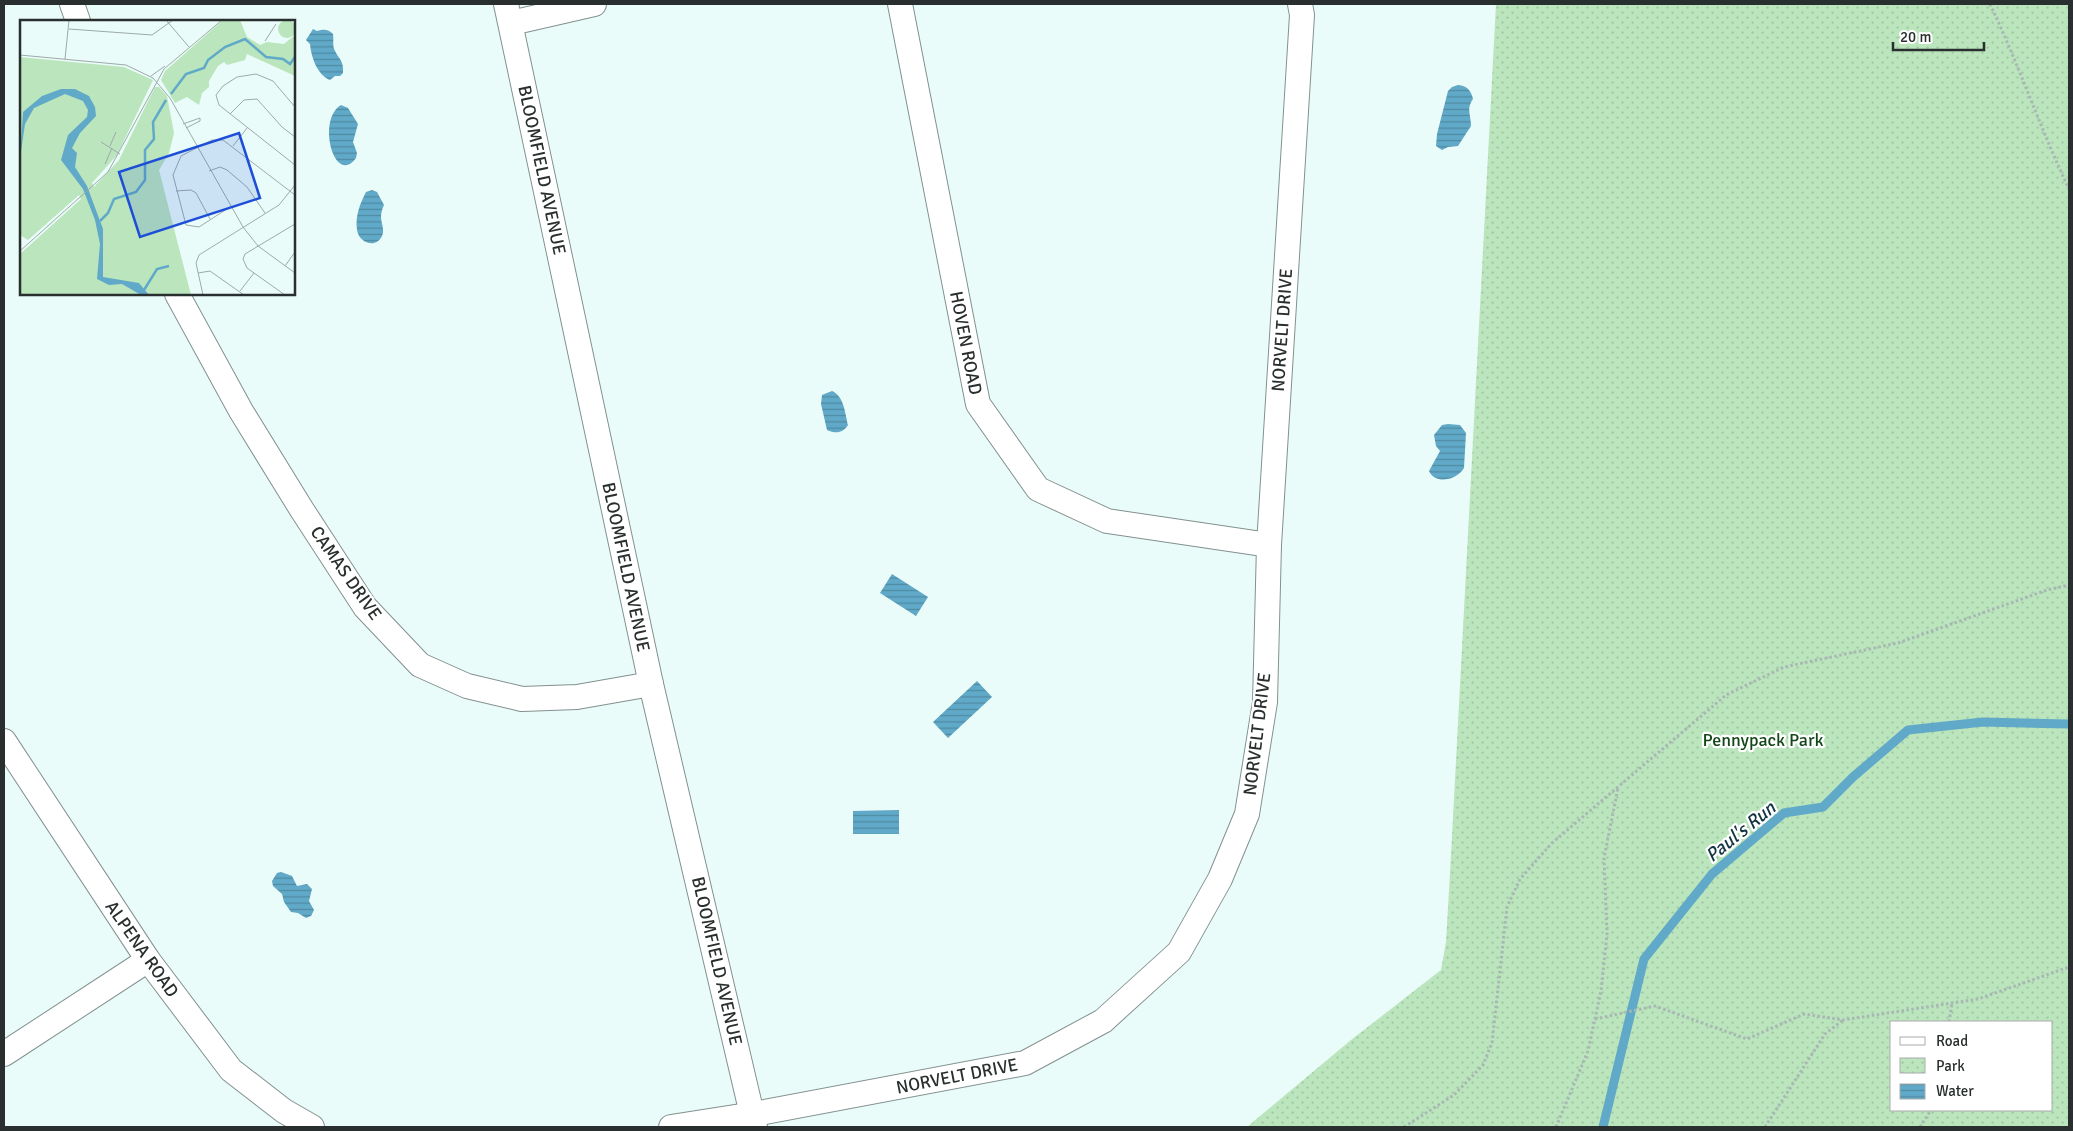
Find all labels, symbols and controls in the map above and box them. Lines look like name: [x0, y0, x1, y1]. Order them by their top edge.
inset map: [20, 20, 295, 295]
scale bar: [1893, 20, 1984, 52]
text: 20 m: [1900, 28, 1931, 46]
street label: BLOOMFIELD AVENUE: [513, 83, 571, 257]
street label: NORVELT DRIVE: [1267, 268, 1297, 392]
street label: HOVEN ROAD: [945, 289, 987, 397]
street label: BLOOMFIELD AVENUE: [597, 480, 655, 654]
street label: CAMAS DRIVE: [306, 522, 386, 624]
street label: NORVELT DRIVE: [1239, 671, 1275, 797]
park label: Pennypack Park: [1702, 729, 1824, 751]
water label: Paul's Run: [1701, 796, 1781, 867]
street label: BLOOMFIELD AVENUE: [687, 874, 747, 1048]
street label: ALPENA ROAD: [101, 897, 183, 1001]
legend: [1890, 1021, 2053, 1111]
text: Road: [1936, 1032, 1968, 1050]
street label: NORVELT DRIVE: [894, 1053, 1020, 1099]
text: Park: [1936, 1057, 1965, 1075]
text: Water: [1936, 1082, 1974, 1100]

